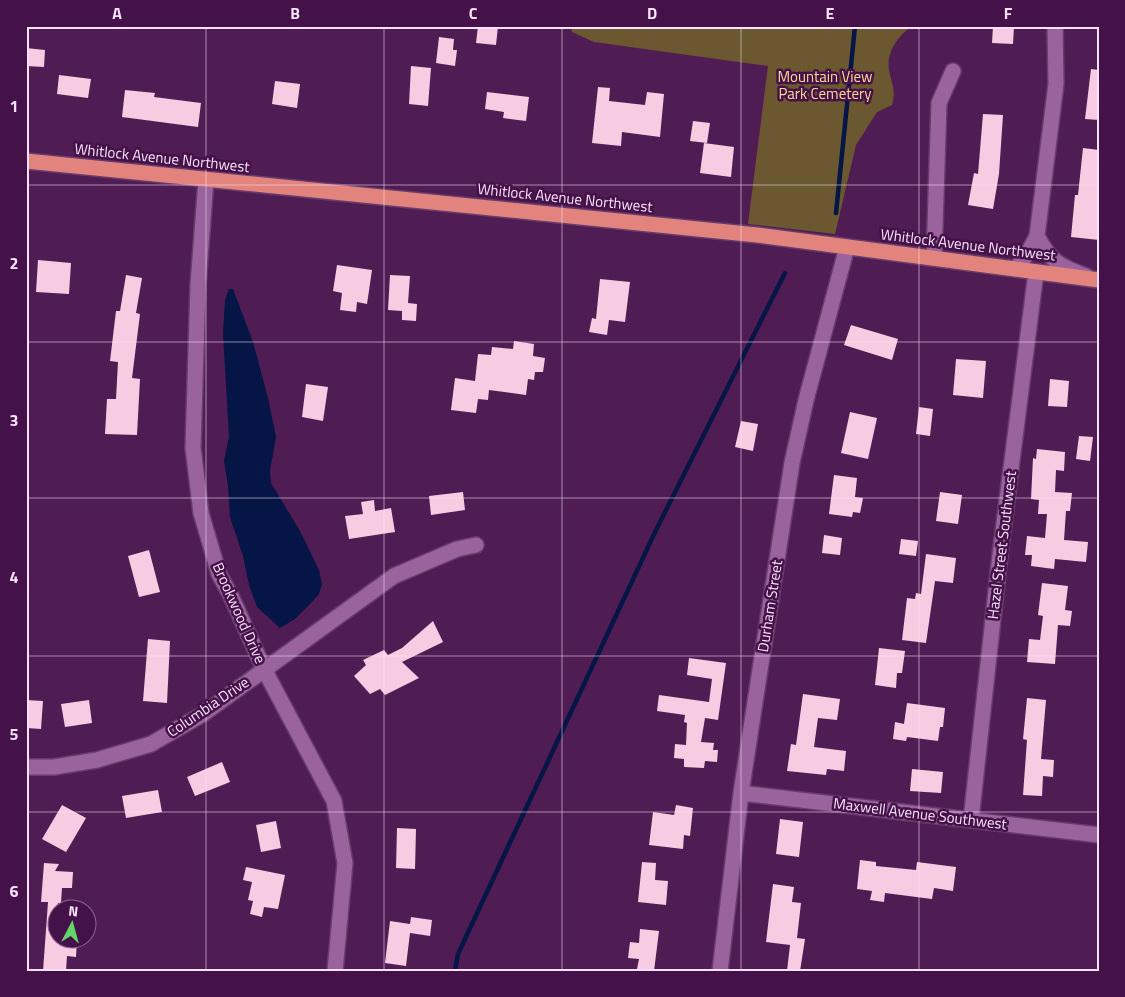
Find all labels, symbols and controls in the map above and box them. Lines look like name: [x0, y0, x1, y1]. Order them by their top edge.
text: A: [112, 1, 122, 25]
text: B: [290, 1, 300, 25]
text: C: [469, 1, 478, 25]
text: D: [647, 1, 657, 25]
text: E: [826, 1, 835, 25]
text: F: [1004, 1, 1013, 25]
park label: Mountain View Park Cemetery: [778, 65, 872, 105]
text: 1: [10, 94, 18, 118]
street label: Whitlock Avenue Northwest: [73, 137, 252, 178]
street label: Whitlock Avenue Northwest: [476, 177, 655, 218]
street label: Whitlock Avenue Northwest: [879, 222, 1058, 267]
text: 2: [10, 251, 18, 275]
text: 3: [10, 408, 18, 432]
street label: Hazel Street Southwest: [981, 469, 1022, 620]
street label: Durham Street: [751, 558, 788, 654]
street label: Brookwood Drive: [207, 559, 272, 667]
text: 4: [10, 565, 19, 589]
street label: Columbia Drive: [162, 671, 253, 743]
text: 5: [10, 722, 19, 746]
street label: Maxwell Avenue Southwest: [832, 791, 1009, 836]
text: 6: [10, 879, 19, 903]
north arrow: [48, 900, 98, 950]
text: N: [67, 900, 79, 922]

